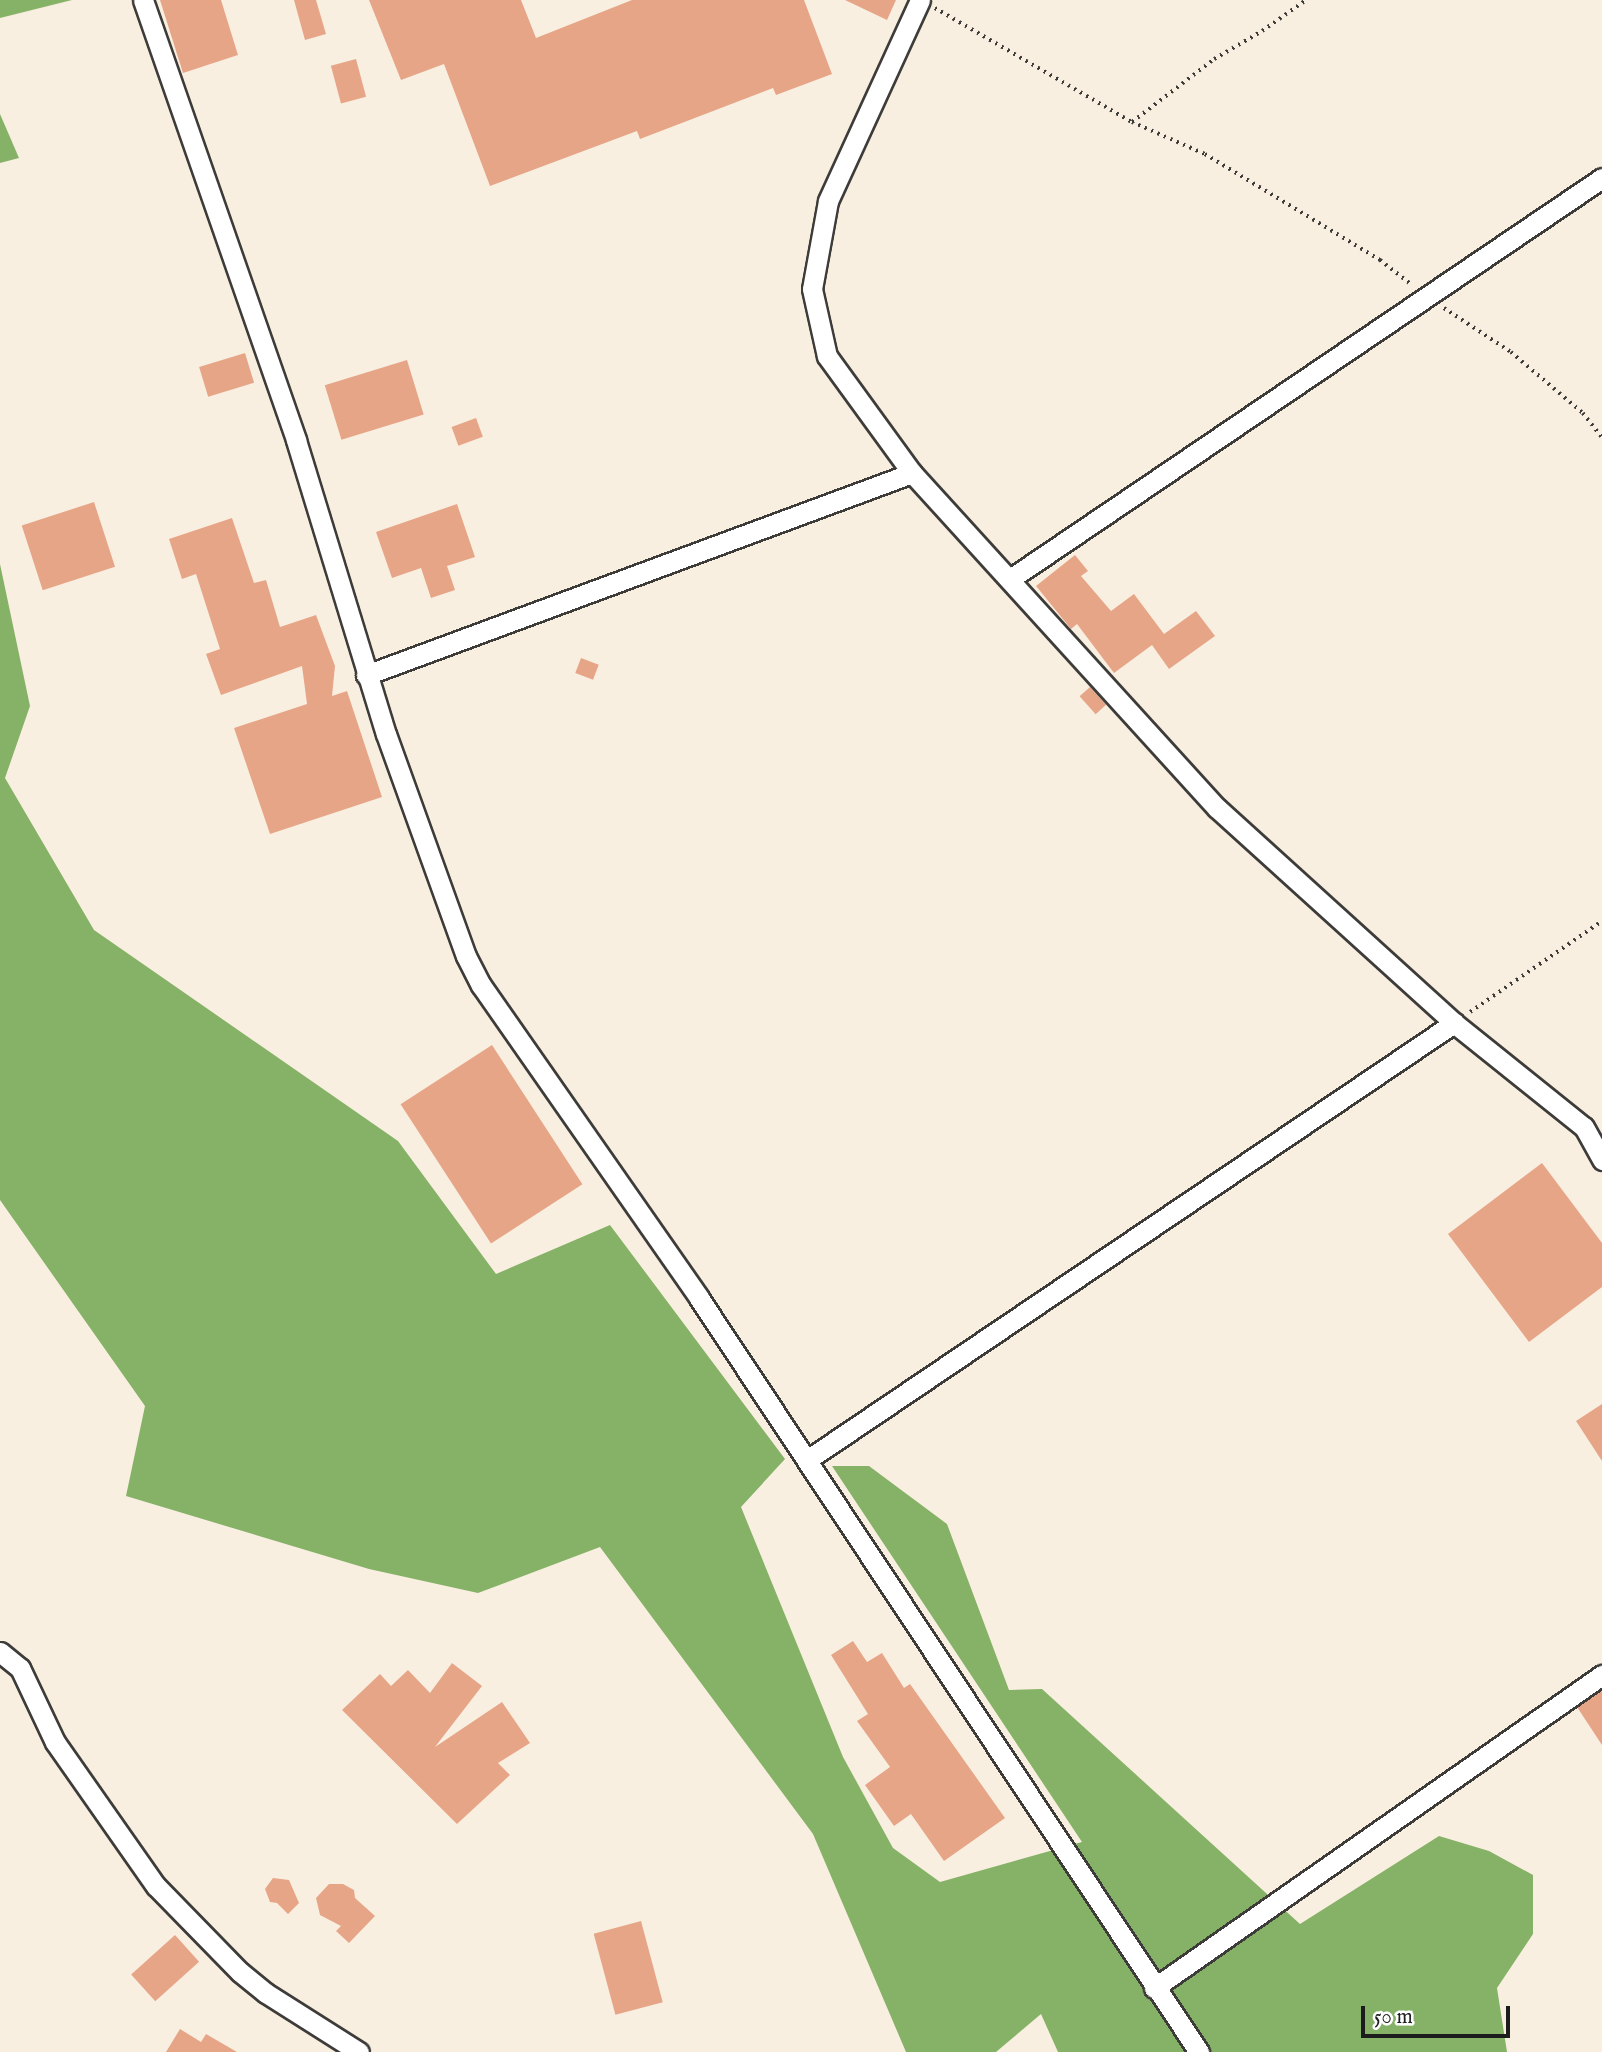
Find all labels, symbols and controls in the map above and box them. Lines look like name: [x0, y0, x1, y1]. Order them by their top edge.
scale bar: [1364, 1993, 1513, 2037]
text: 50 m: [1374, 2004, 1413, 2031]

